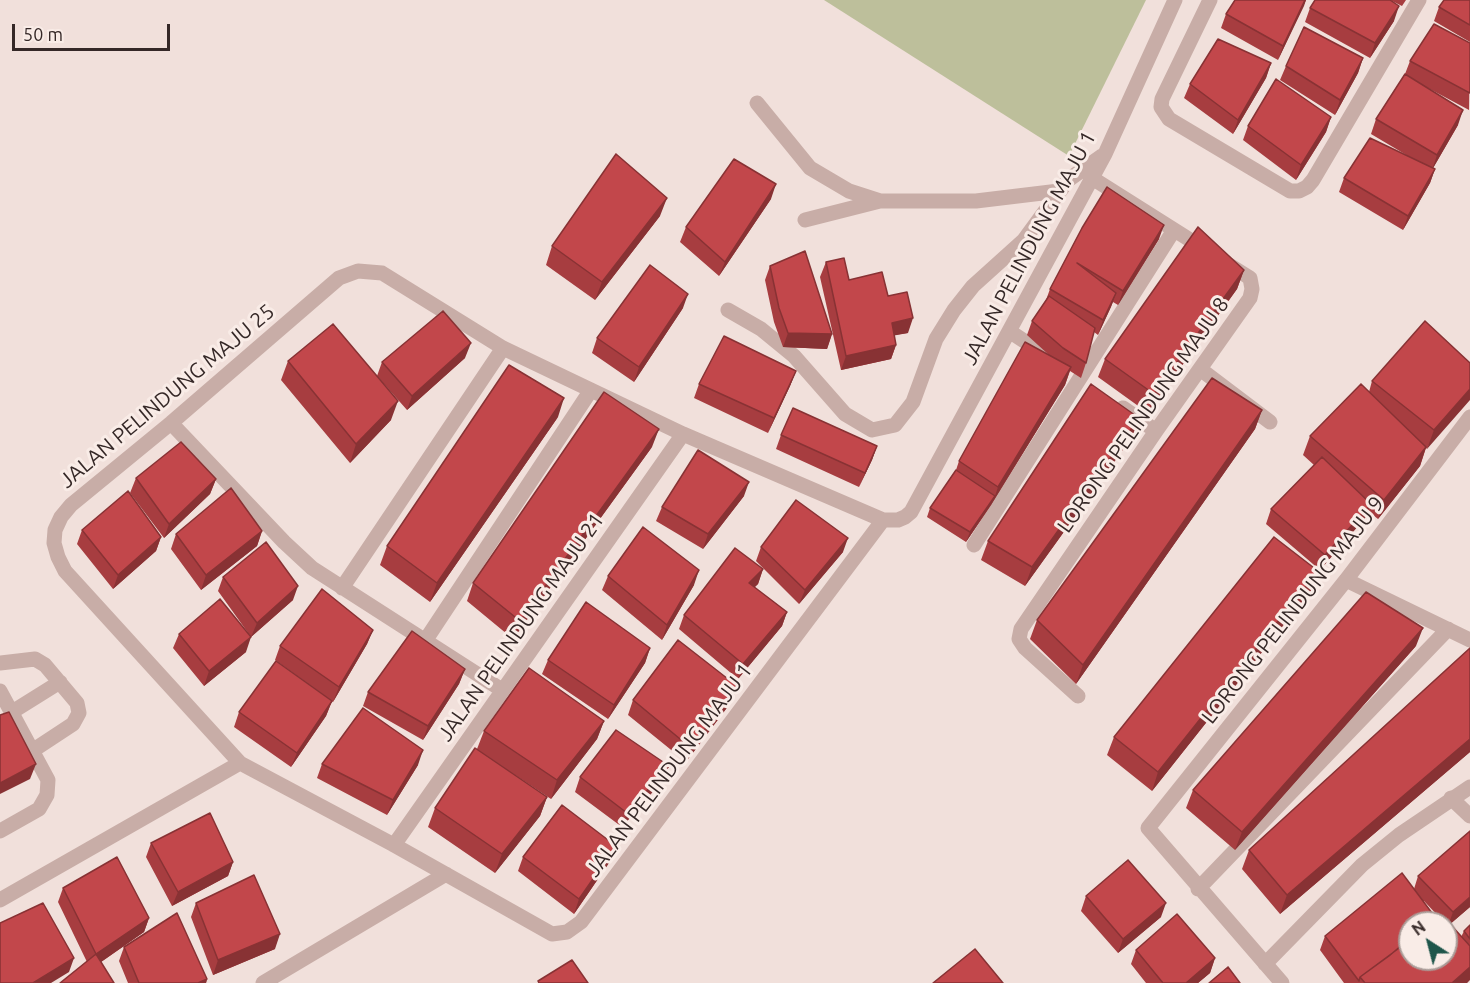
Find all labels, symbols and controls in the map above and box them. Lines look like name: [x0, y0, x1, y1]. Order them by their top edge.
scale bar: [15, 12, 172, 50]
text: 50 m: [23, 24, 63, 44]
street label: JALAN PELINDUNG MAJU 1: [957, 127, 1101, 369]
street label: LORONG PELINDUNG MAJU 8: [1052, 292, 1234, 538]
street label: JALAN PELINDUNG MAJU 25: [54, 299, 280, 493]
street label: LORONG PELINDUNG MAJU 9: [1196, 491, 1390, 729]
street label: JALAN PELINDUNG MAJU 21: [432, 508, 610, 746]
street label: JALAN PELINDUNG MAJU 1: [580, 658, 758, 882]
north arrow: [1398, 911, 1458, 971]
text: N: [1408, 917, 1429, 939]

